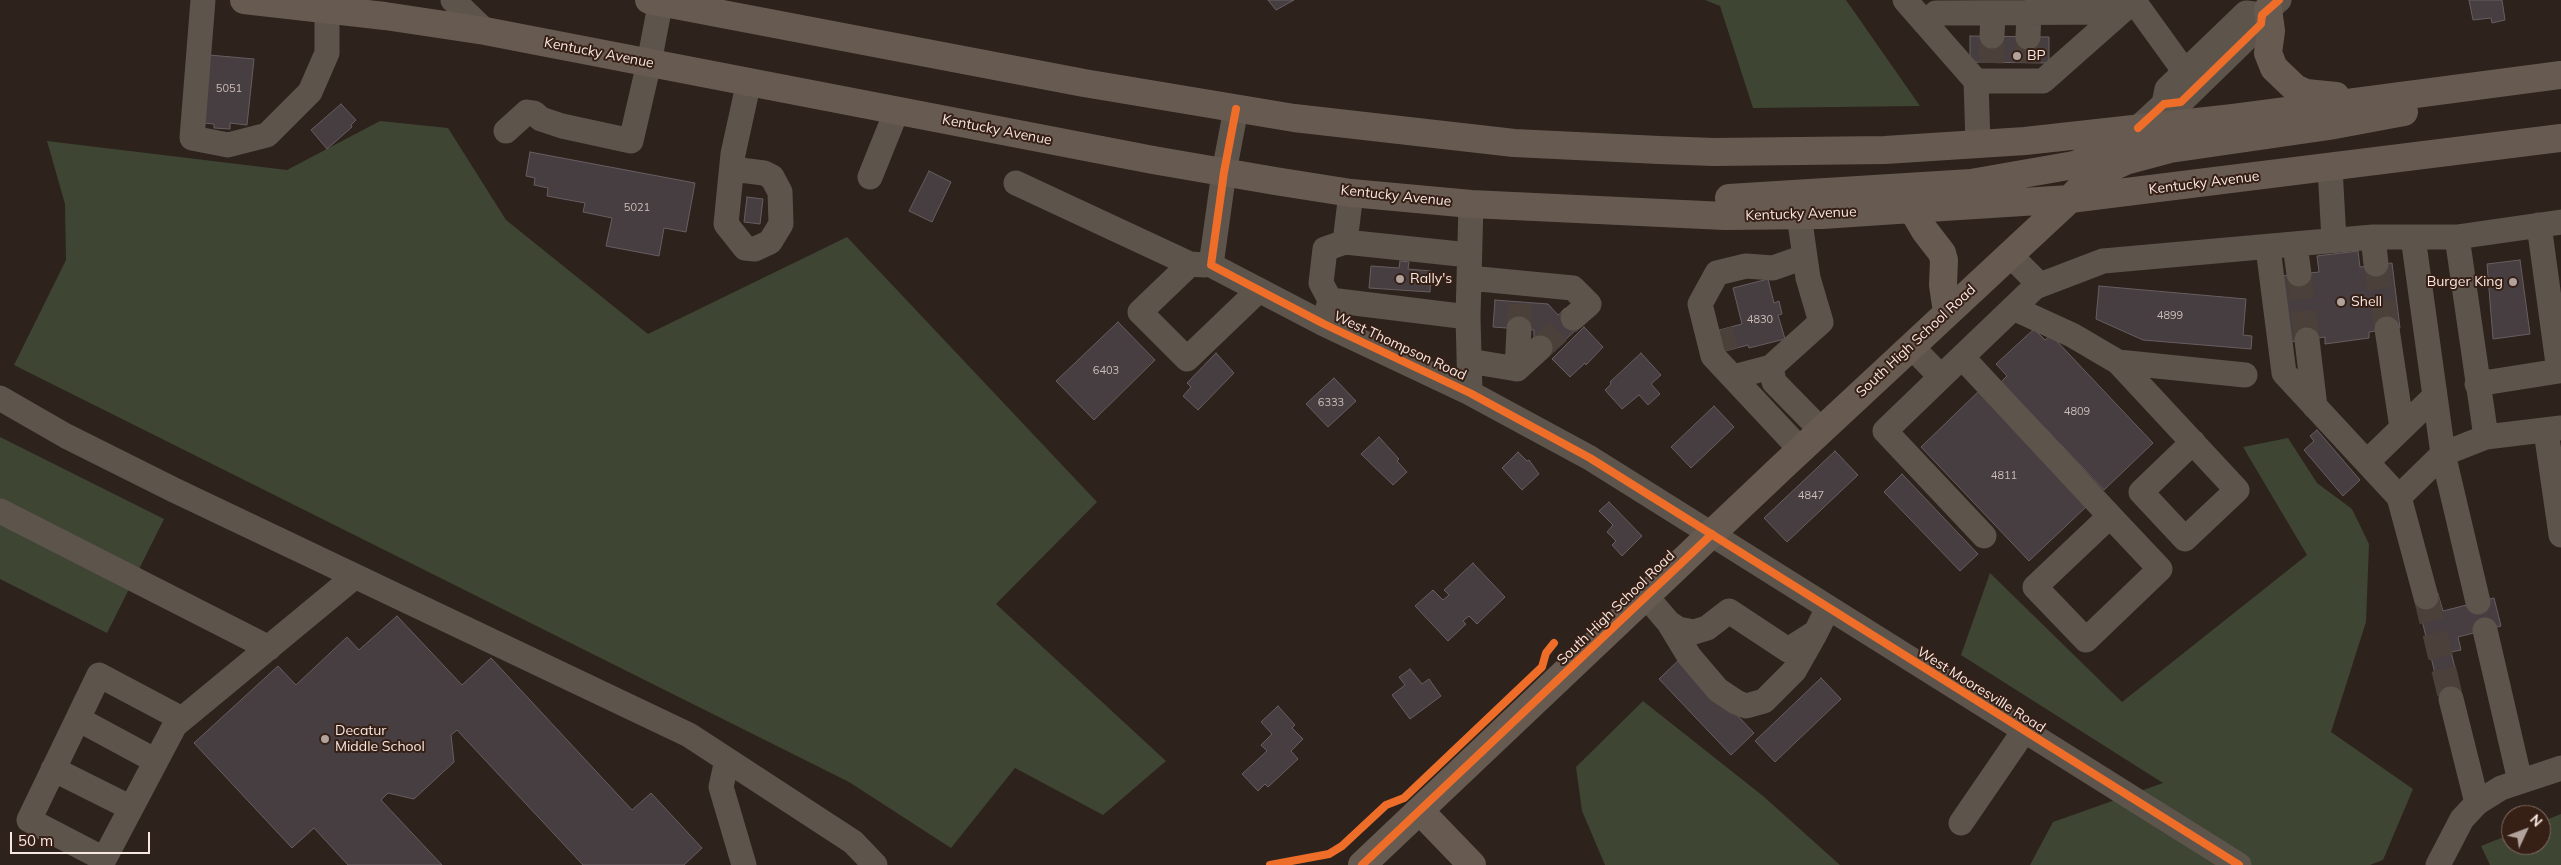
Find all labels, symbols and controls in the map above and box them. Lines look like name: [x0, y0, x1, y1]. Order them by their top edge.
street label: Kentucky Avenue: [543, 34, 655, 72]
place label: BP: [2027, 48, 2046, 64]
marker: BP: [2011, 50, 2023, 62]
house number: 5051: [216, 82, 242, 96]
street label: Kentucky Avenue: [941, 111, 1053, 149]
street label: Kentucky Avenue: [2148, 168, 2260, 198]
street label: Kentucky Avenue: [1340, 182, 1452, 210]
house number: 5021: [624, 201, 650, 215]
street label: Kentucky Avenue: [1745, 204, 1857, 224]
place label: Rally's: [1410, 271, 1452, 287]
marker: Rally's: [1394, 273, 1406, 285]
place label: Burger King: [2427, 274, 2503, 290]
marker: Burger King: [2507, 276, 2519, 288]
street label: South High School Road: [1853, 281, 1979, 401]
place label: Shell: [2351, 294, 2382, 310]
marker: Shell: [2335, 296, 2347, 308]
street label: West Thompson Road: [1331, 308, 1469, 384]
house number: 4899: [2157, 309, 2183, 323]
house number: 4830: [1747, 313, 1773, 327]
house number: 6403: [1093, 364, 1119, 378]
house number: 6333: [1318, 396, 1344, 410]
house number: 4809: [2064, 405, 2090, 419]
house number: 4811: [1991, 469, 2017, 483]
house number: 4847: [1798, 489, 1824, 503]
street label: South High School Road: [1554, 547, 1678, 669]
street label: West Mooresville Road: [1914, 644, 2048, 736]
place label: Decatur Middle School: [335, 723, 425, 756]
marker: Decatur Middle School: [319, 733, 331, 745]
north arrow: [2501, 805, 2551, 855]
text: N: [2526, 810, 2546, 830]
scale bar: [12, 822, 152, 854]
text: 50 m: [18, 831, 53, 850]

